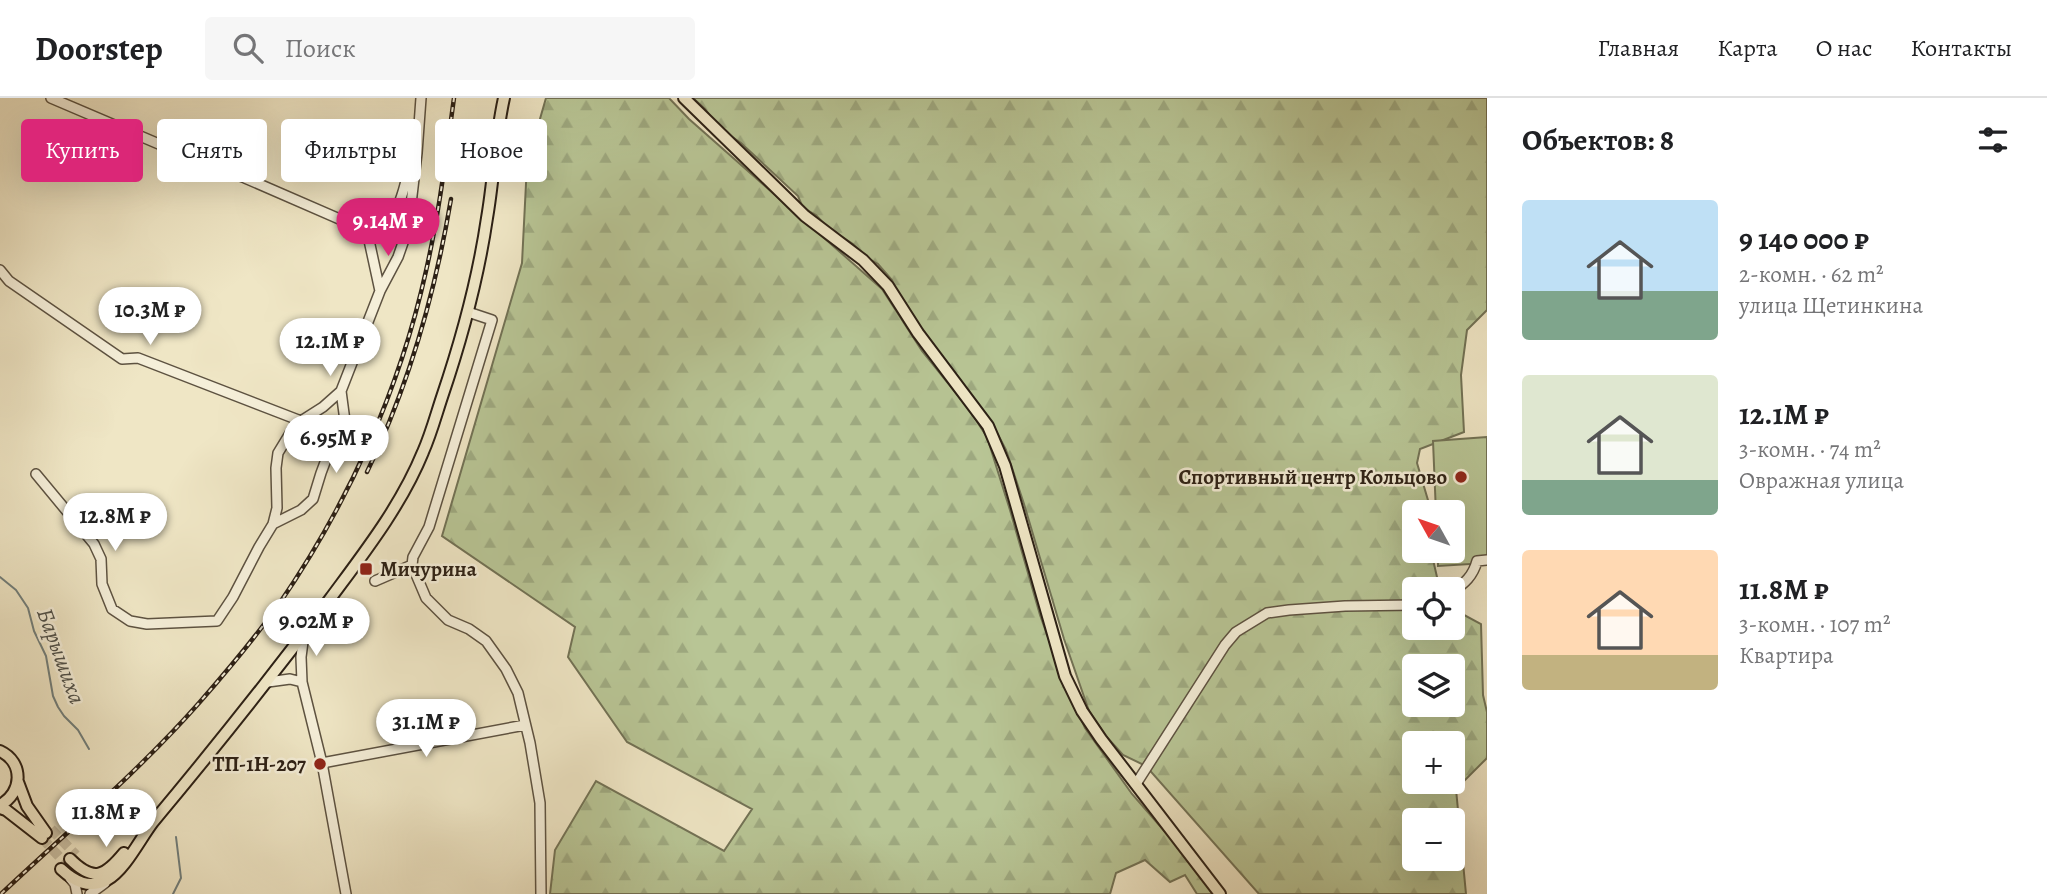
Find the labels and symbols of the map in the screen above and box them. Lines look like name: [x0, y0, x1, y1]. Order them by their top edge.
pin: 9.14M ₽: [323, 198, 453, 258]
pin: 10.3M ₽: [85, 288, 215, 347]
pin: 12.1M ₽: [265, 318, 395, 378]
pin: 6.95M ₽: [271, 416, 401, 475]
place label: Спортивный центр Кольцово: [1178, 463, 1447, 491]
marker: Спортивный центр Кольцово: [1453, 469, 1469, 485]
pin: 12.8M ₽: [50, 494, 180, 553]
north arrow: [1402, 500, 1465, 564]
place label: Мичурина: [380, 555, 477, 583]
marker: Мичурина: [358, 561, 374, 577]
pin: 9.02M ₽: [251, 598, 381, 658]
water label: Барышиха: [29, 604, 93, 709]
pin: 31.1M ₽: [361, 700, 491, 759]
place label: ТП-1Н-207: [212, 750, 306, 778]
marker: ТП-1Н-207: [312, 756, 328, 772]
pin: 11.8M ₽: [41, 790, 171, 849]

